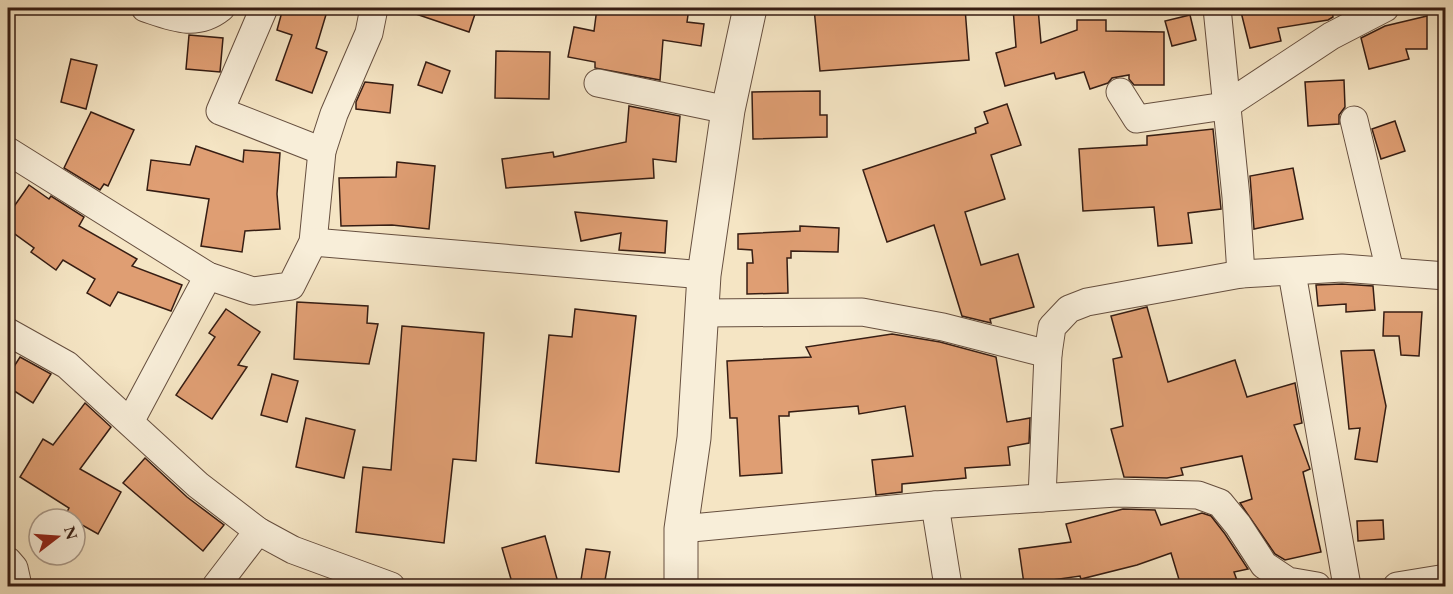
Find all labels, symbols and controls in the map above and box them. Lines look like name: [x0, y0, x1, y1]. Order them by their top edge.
north arrow: [27, 507, 87, 567]
text: N: [59, 523, 83, 542]

